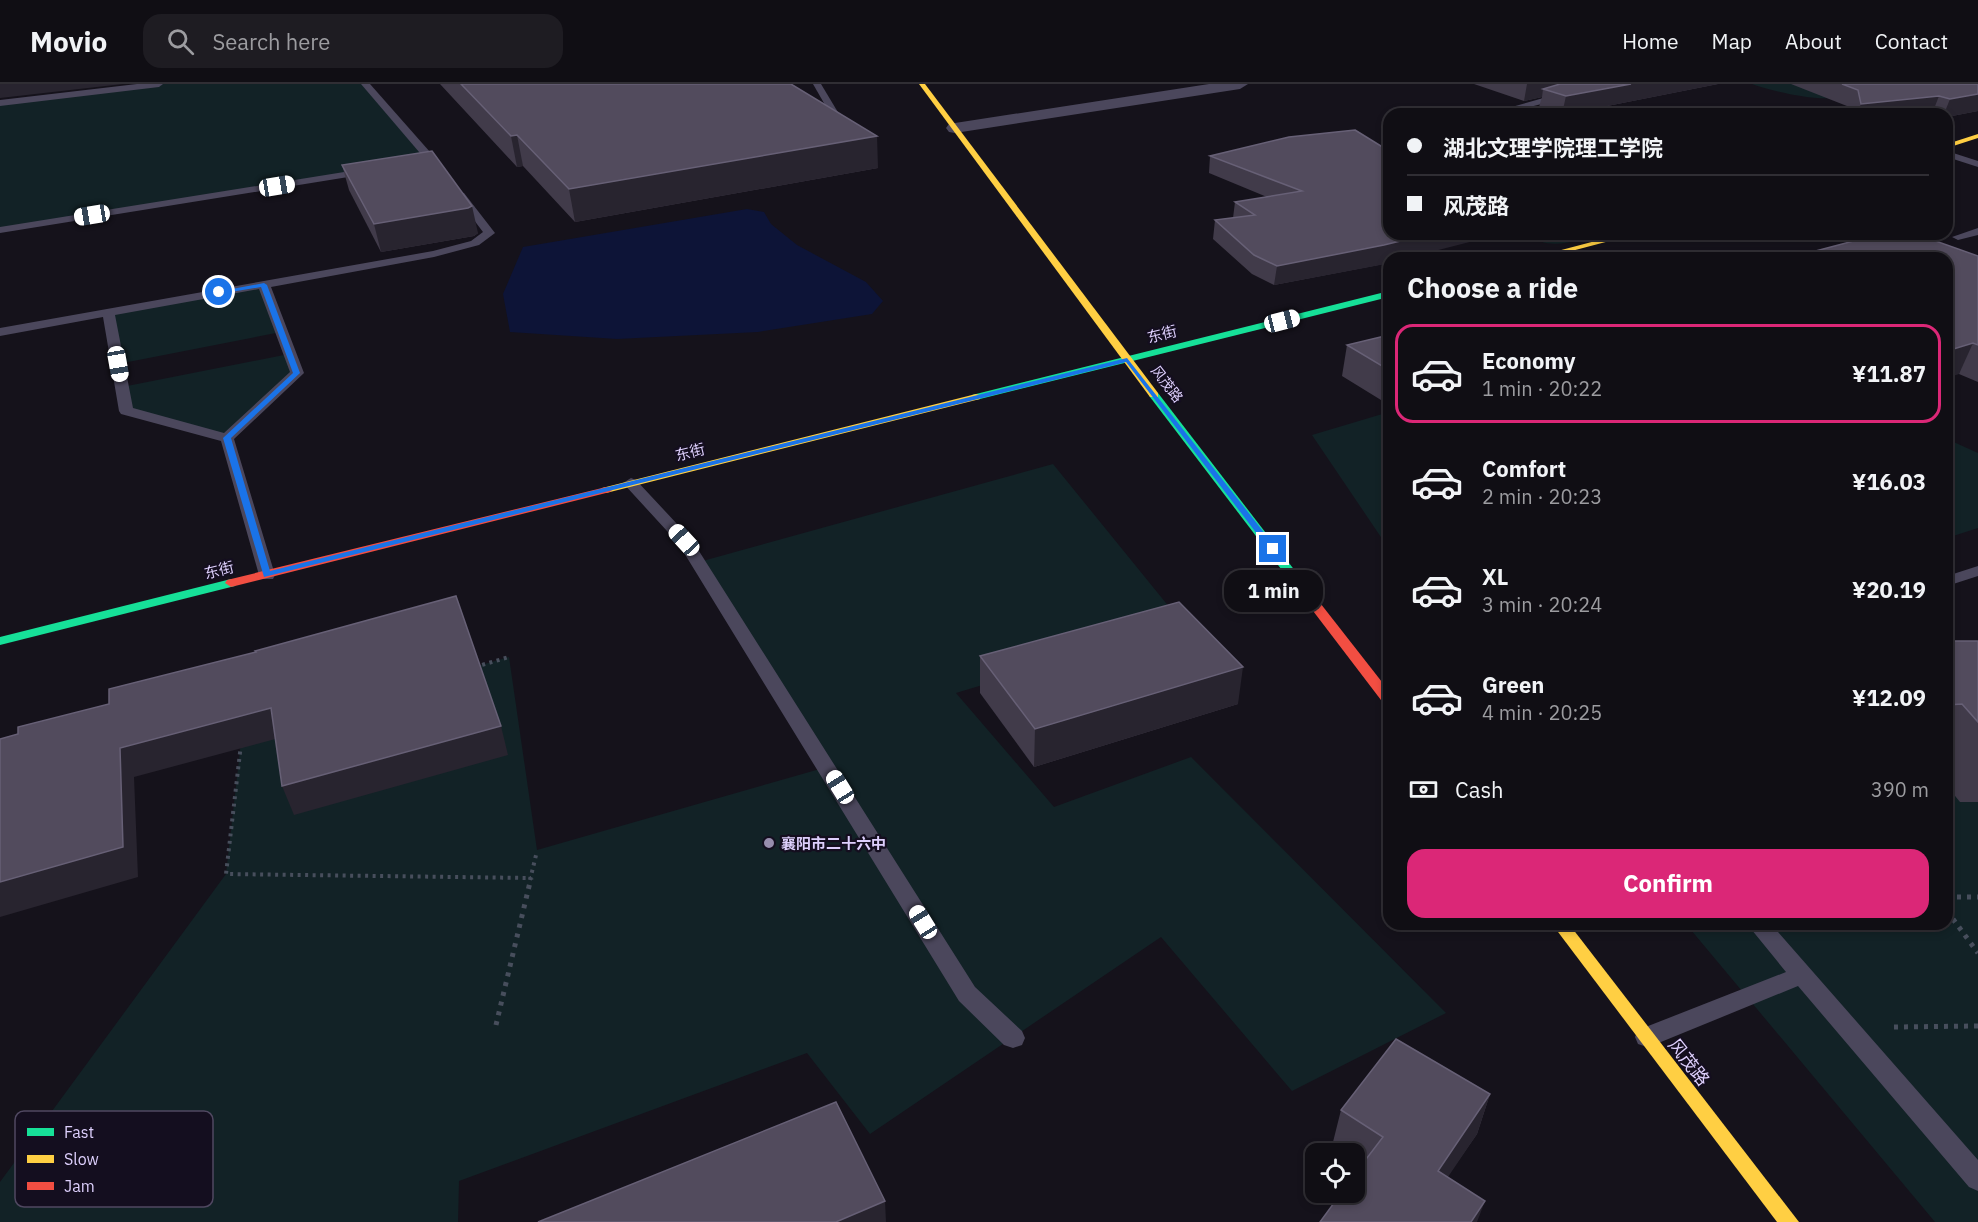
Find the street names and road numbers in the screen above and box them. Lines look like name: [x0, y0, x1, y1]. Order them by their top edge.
street label: 东街: [1145, 321, 1179, 347]
street label: 风茂路: [1147, 362, 1187, 406]
street label: 东街: [673, 439, 707, 465]
street label: 东街: [202, 557, 236, 583]
street label: 风茂路: [1663, 1034, 1715, 1090]

